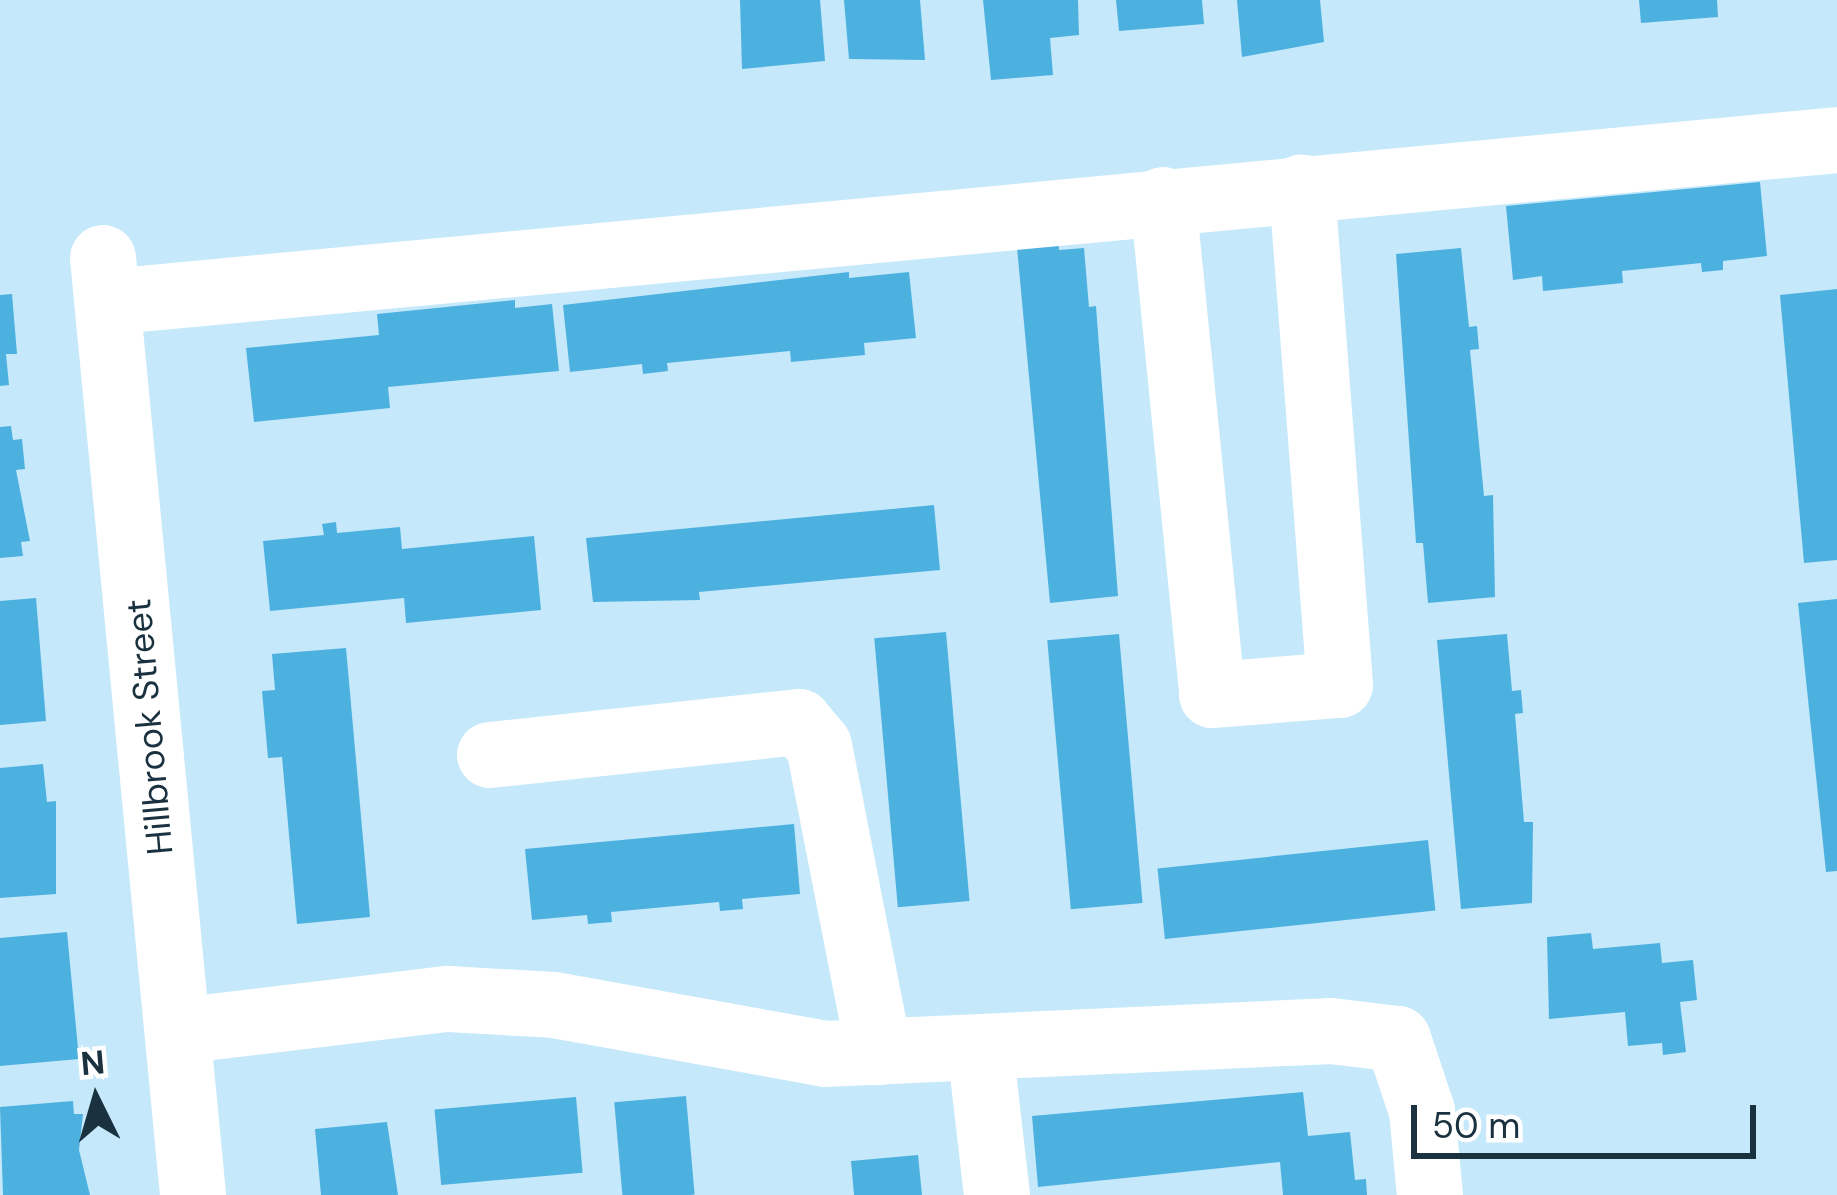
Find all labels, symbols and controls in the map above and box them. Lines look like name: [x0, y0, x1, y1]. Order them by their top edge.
street label: Hillbrook Street: [116, 597, 182, 857]
north arrow: [36, 1039, 156, 1159]
text: N: [79, 1040, 107, 1085]
scale bar: [1417, 1081, 1762, 1155]
text: 50 m: [1432, 1102, 1520, 1149]

